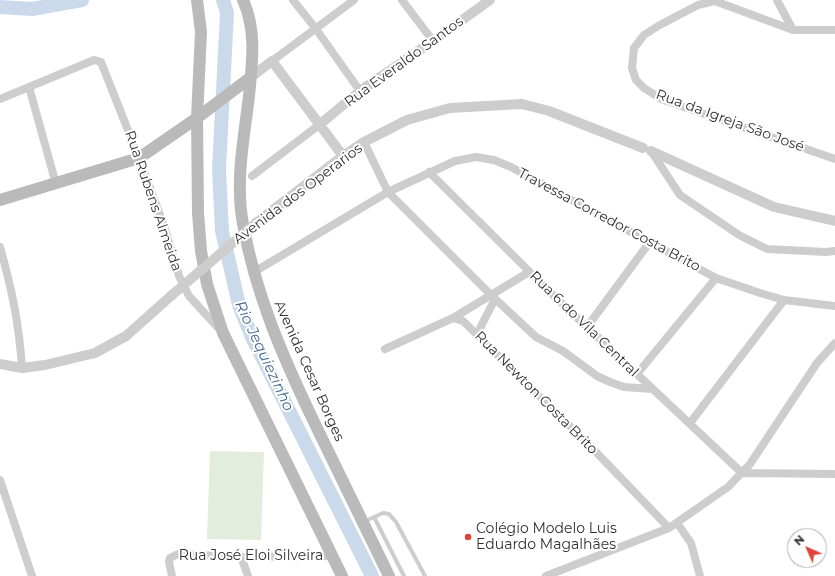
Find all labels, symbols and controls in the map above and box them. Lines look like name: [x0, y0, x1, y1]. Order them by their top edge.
street label: Rua Everaldo Santos: [341, 13, 467, 111]
street label: Rua da Igreja São José: [654, 86, 806, 156]
street label: Rua Rubens Almeida: [121, 129, 185, 273]
street label: Avenida dos Operarios: [230, 140, 366, 248]
street label: Travessa Corredor Costa Brito: [515, 165, 703, 275]
street label: Rua 6 do Vila Central: [526, 268, 642, 380]
water label: Rio Jequiezinho: [231, 298, 297, 414]
street label: Avenida Cesar Borges: [270, 298, 348, 444]
street label: Rua Newton Costa Brito: [471, 328, 601, 458]
place label: Colégio Modelo Luis Eduardo Magalhães: [476, 521, 617, 554]
north arrow: [787, 528, 827, 568]
marker: Colégio Modelo Luis Eduardo Magalhães: [463, 532, 473, 542]
text: N: [791, 532, 807, 548]
street label: Rua José Eloi Silveira: [179, 548, 323, 564]

